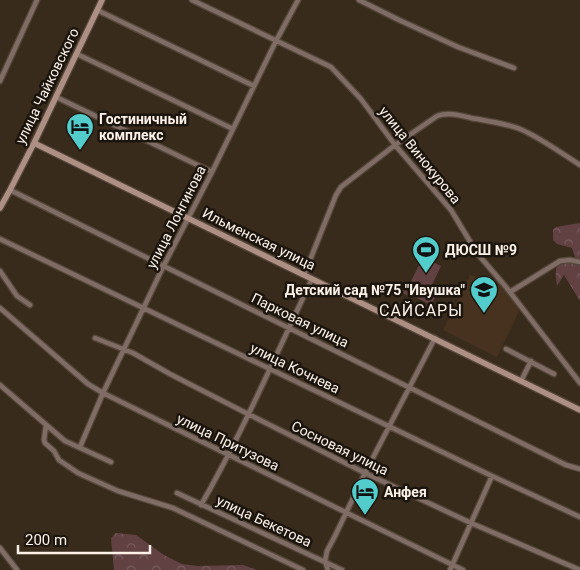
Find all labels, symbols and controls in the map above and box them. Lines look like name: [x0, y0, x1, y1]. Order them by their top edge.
street label: улица Чайковского: [12, 25, 82, 147]
street label: улица Винокурова: [376, 103, 464, 207]
place label: Гостиничный комплекс: [99, 111, 187, 143]
hotel icon: Гостиничный комплекс: [65, 112, 95, 151]
street label: улица Лонгинова: [143, 163, 209, 271]
street label: Ильменская улица: [200, 205, 318, 273]
sports icon: ДЮСШ №9: [411, 235, 441, 274]
place label: ДЮСШ №9: [445, 242, 517, 258]
school or university icon: Детский сад №75 "Ивушка": [469, 275, 499, 314]
place label: Детский сад №75 "Ивушка": [285, 282, 466, 298]
street label: Парковая улица: [249, 290, 351, 350]
district label: САЙСАРЫ: [379, 301, 463, 320]
street label: улица Кочнева: [248, 339, 342, 397]
street label: улица Притузова: [174, 410, 282, 474]
street label: Сосновая улица: [289, 418, 391, 478]
hotel icon: Анфея: [350, 477, 380, 516]
place label: Анфея: [384, 484, 427, 500]
street label: улица Бекетова: [214, 492, 314, 550]
scale bar: [18, 522, 150, 554]
text: 200 m: [25, 531, 67, 549]

